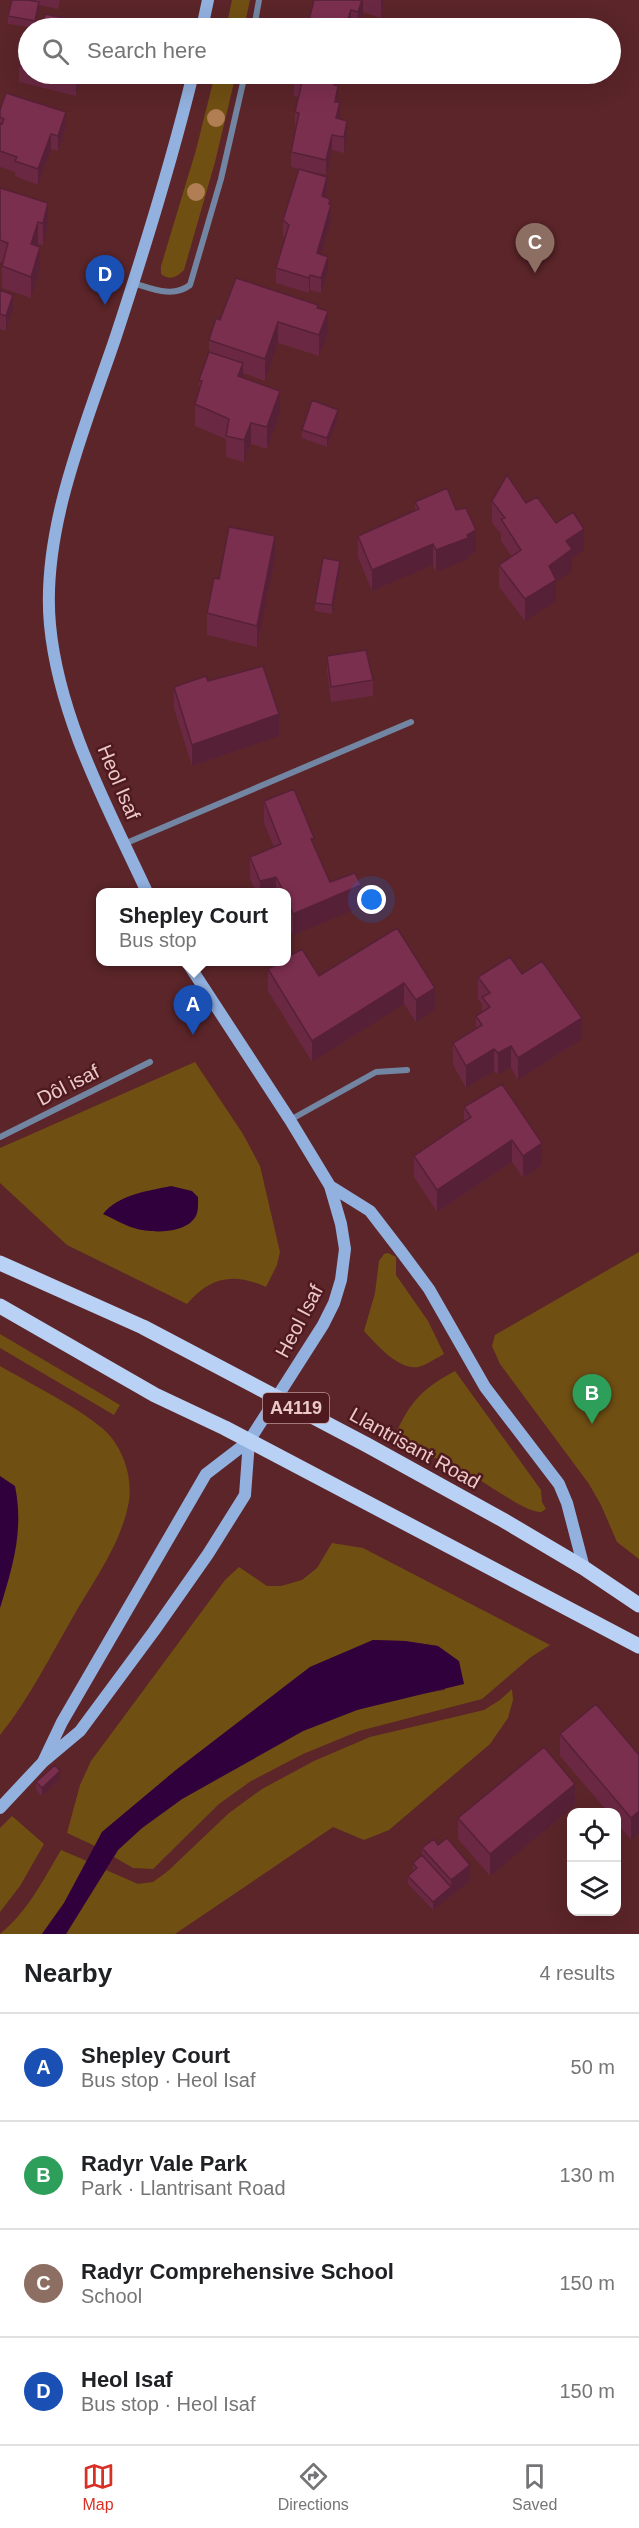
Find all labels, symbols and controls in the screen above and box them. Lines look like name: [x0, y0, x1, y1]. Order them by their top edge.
search box: [18, 18, 621, 84]
icon: search: [39, 35, 72, 68]
text: Search here: [87, 38, 207, 63]
pin: C: [516, 224, 554, 273]
pin: D: [86, 256, 124, 305]
street label: Heol Isaf: [93, 741, 145, 823]
your location: [357, 885, 386, 914]
popup: [96, 888, 291, 966]
text: Shepley Court: [119, 903, 268, 928]
text: Bus stop: [119, 929, 197, 951]
pin: A: [174, 986, 212, 1035]
street label: Dôl isaf: [33, 1060, 103, 1110]
street label: Heol Isaf: [271, 1281, 327, 1361]
pin: B: [572, 1374, 612, 1424]
road number: A4119: [263, 1393, 329, 1423]
street label: Llantrisant Road: [346, 1403, 484, 1493]
map controls: [567, 1808, 621, 1916]
button: locate: [567, 1808, 621, 1862]
button: layers: [567, 1862, 621, 1916]
text: Nearby: [24, 1958, 112, 1988]
text: 4 results: [539, 1962, 615, 1984]
text: Shepley Court: [81, 2043, 230, 2068]
text: A: [36, 2056, 51, 2078]
text: 50 m: [571, 2056, 615, 2078]
text: Bus stop · Heol Isaf: [81, 2069, 256, 2091]
text: Radyr Vale Park: [81, 2151, 247, 2176]
text: B: [36, 2164, 51, 2186]
text: 130 m: [559, 2164, 615, 2186]
text: Park · Llantrisant Road: [81, 2177, 286, 2199]
text: Radyr Comprehensive School: [81, 2259, 394, 2284]
text: C: [36, 2272, 51, 2294]
text: 150 m: [559, 2272, 615, 2294]
text: School: [81, 2285, 142, 2307]
text: Heol Isaf: [81, 2367, 173, 2392]
text: D: [36, 2380, 51, 2402]
text: 150 m: [559, 2380, 615, 2402]
text: Bus stop · Heol Isaf: [81, 2393, 256, 2415]
tab: Map: [82, 2460, 115, 2514]
tab: Directions: [278, 2460, 349, 2514]
tab: Saved: [512, 2460, 557, 2514]

